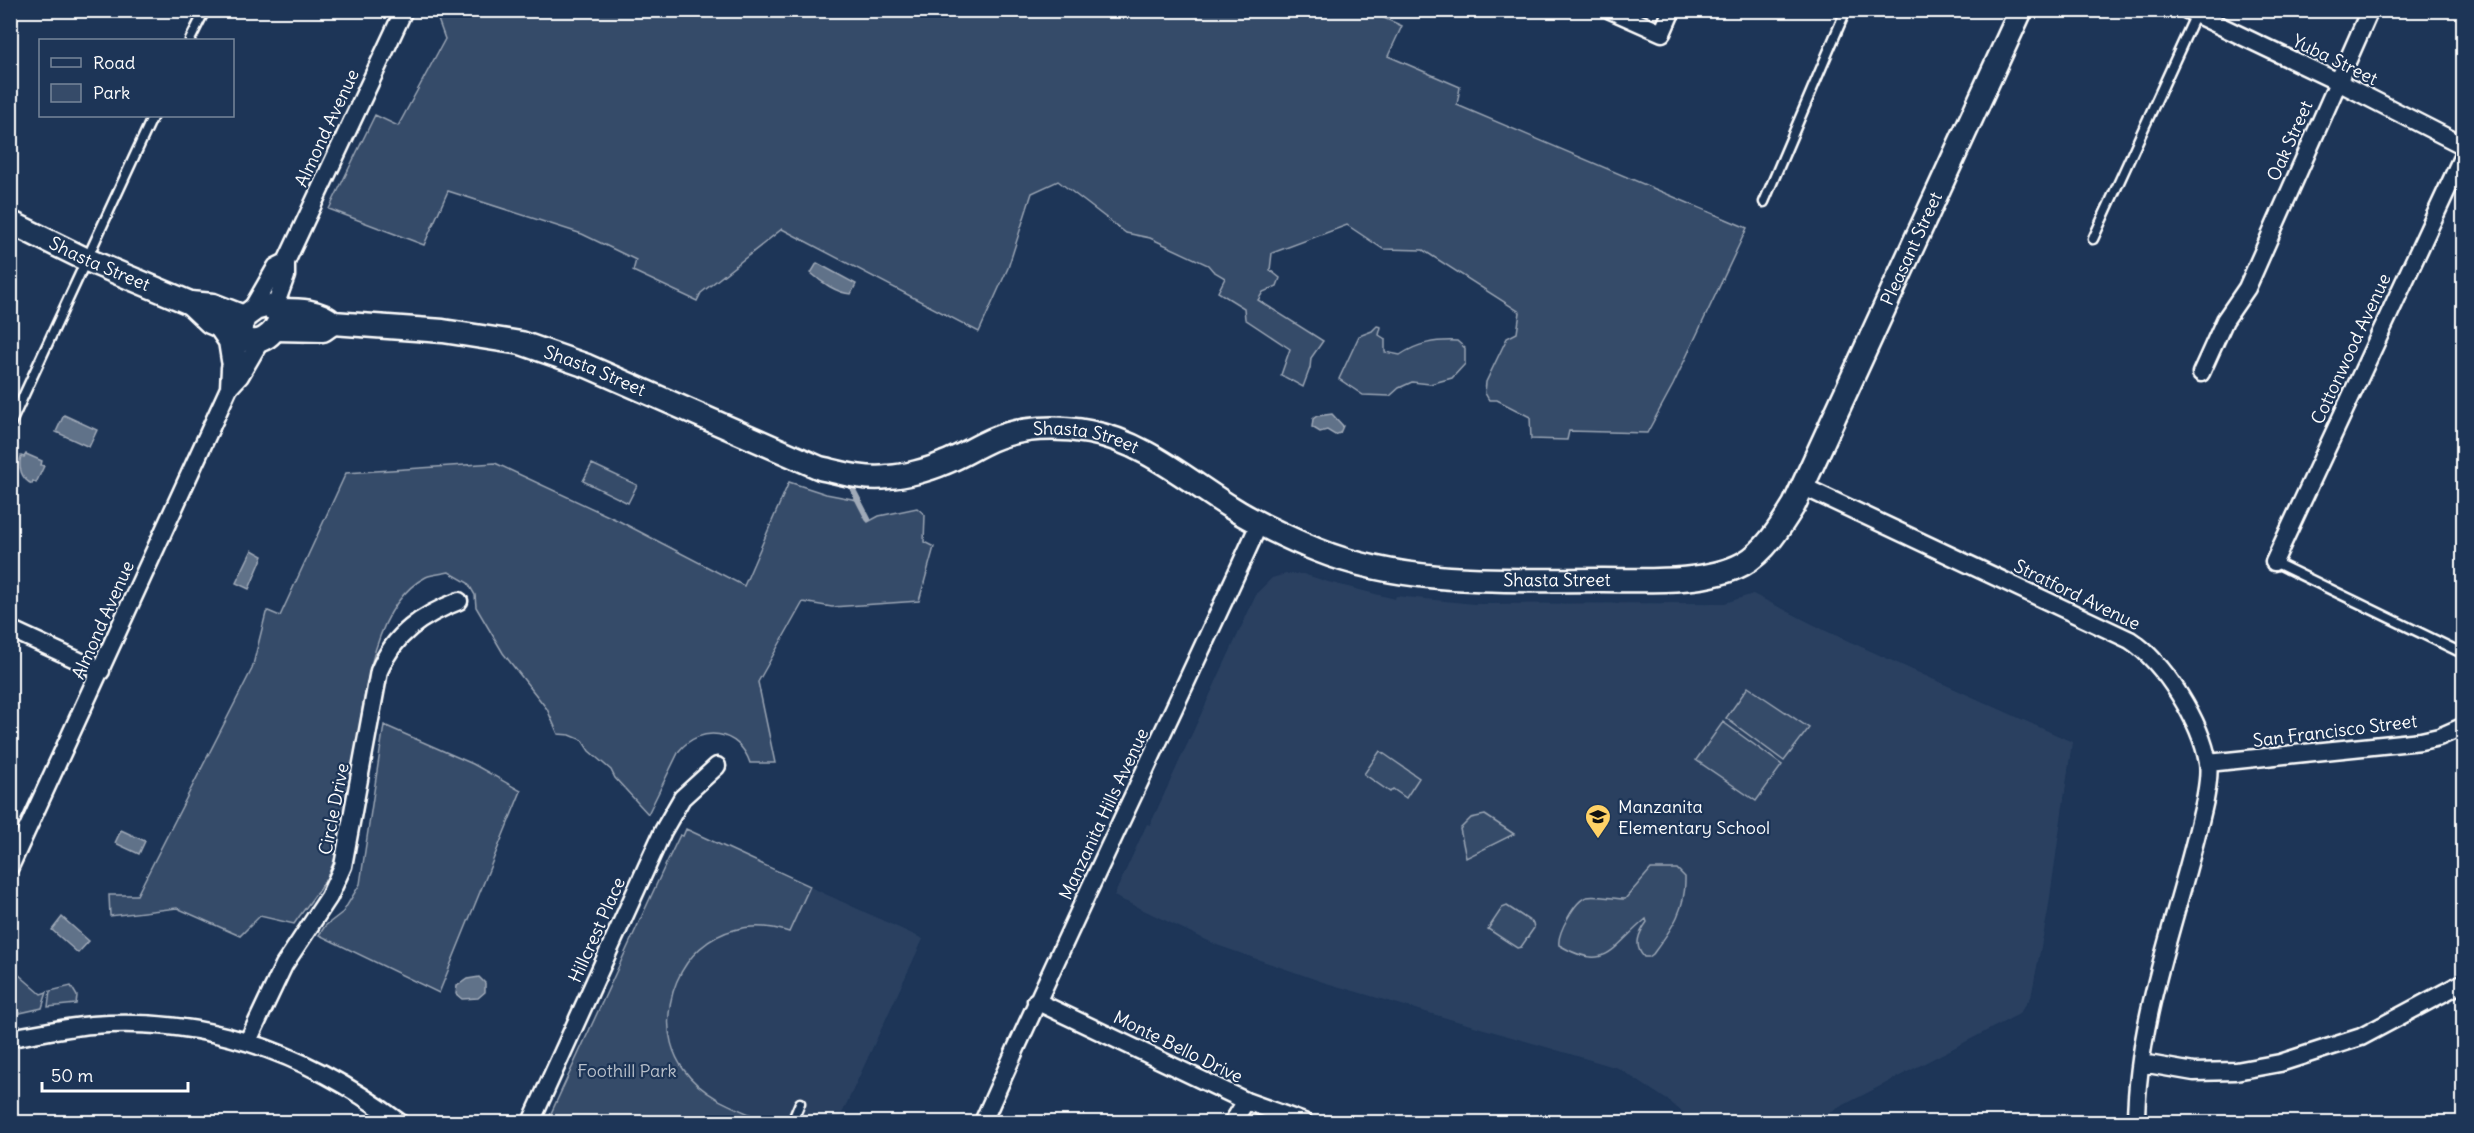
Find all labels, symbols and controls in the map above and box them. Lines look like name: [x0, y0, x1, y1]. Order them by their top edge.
street label: Yuba Street: [2289, 29, 2382, 90]
legend: [39, 39, 234, 117]
text: Road: [93, 51, 136, 74]
street label: Almond Avenue: [289, 65, 364, 190]
text: Park: [93, 81, 130, 104]
street label: Oak Street: [2262, 97, 2317, 185]
street label: Pleasant Street: [1875, 188, 1947, 309]
street label: Shasta Street: [46, 231, 153, 296]
street label: Cottonwood Avenue: [2306, 270, 2396, 428]
street label: Shasta Street: [541, 340, 649, 401]
street label: Shasta Street: [1032, 416, 1143, 458]
street label: Stratford Avenue: [2010, 554, 2144, 635]
street label: Almond Avenue: [66, 557, 139, 683]
street label: Shasta Street: [1503, 568, 1611, 591]
street label: San Francisco Street: [2252, 709, 2418, 752]
street label: Manzanita Hills Avenue: [1054, 724, 1153, 903]
street label: Circle Drive: [313, 761, 354, 857]
place label: Manzanita Elementary School: [1618, 795, 1770, 839]
school or university icon: Manzanita Elementary School: [1583, 802, 1613, 840]
street label: Hillcrest Place: [563, 874, 630, 986]
street label: Monte Bello Drive: [1110, 1005, 1247, 1088]
scale bar: [42, 1055, 188, 1093]
park label: Foothill Park: [577, 1059, 677, 1082]
text: 50 m: [51, 1064, 93, 1087]

